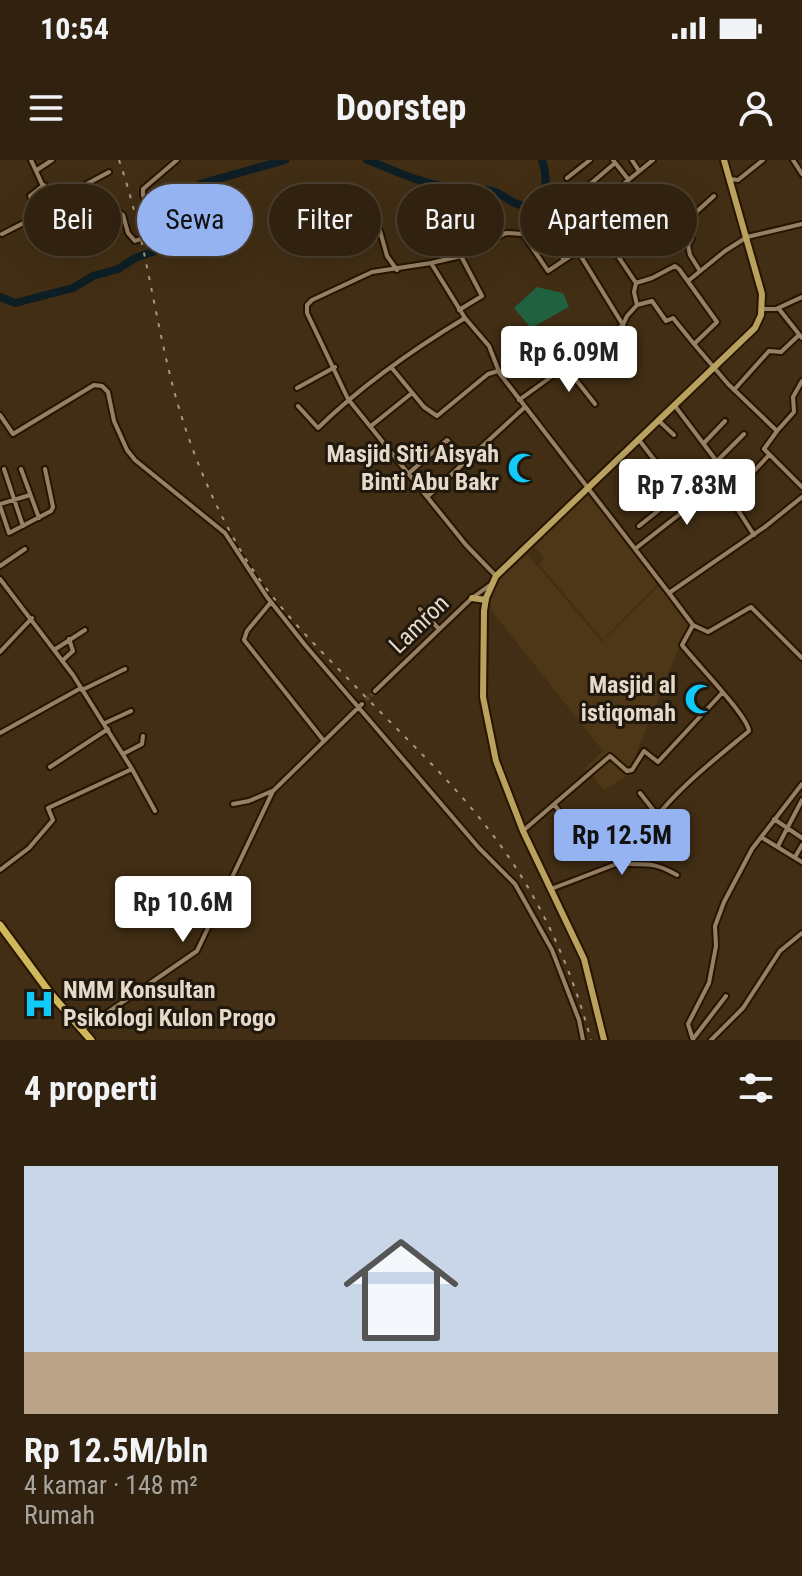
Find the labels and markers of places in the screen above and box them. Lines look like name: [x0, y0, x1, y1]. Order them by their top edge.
pin: Rp 6.09M: [486, 326, 652, 394]
place label: Masjid Siti Aisyah Binti Abu Bakr: [326, 440, 499, 496]
mosque icon: Masjid Siti Aisyah Binti Abu Bakr: [506, 451, 540, 485]
pin: Rp 7.83M: [604, 459, 770, 527]
place label: Masjid al istiqomah: [581, 671, 676, 727]
mosque icon: Masjid al istiqomah: [683, 682, 717, 716]
pin: Rp 12.5M: [539, 809, 705, 877]
pin: Rp 10.6M: [100, 876, 266, 944]
place label: NMM Konsultan Psikologi Kulon Progo: [63, 976, 276, 1032]
hospital icon: NMM Konsultan Psikologi Kulon Progo: [22, 987, 56, 1021]

